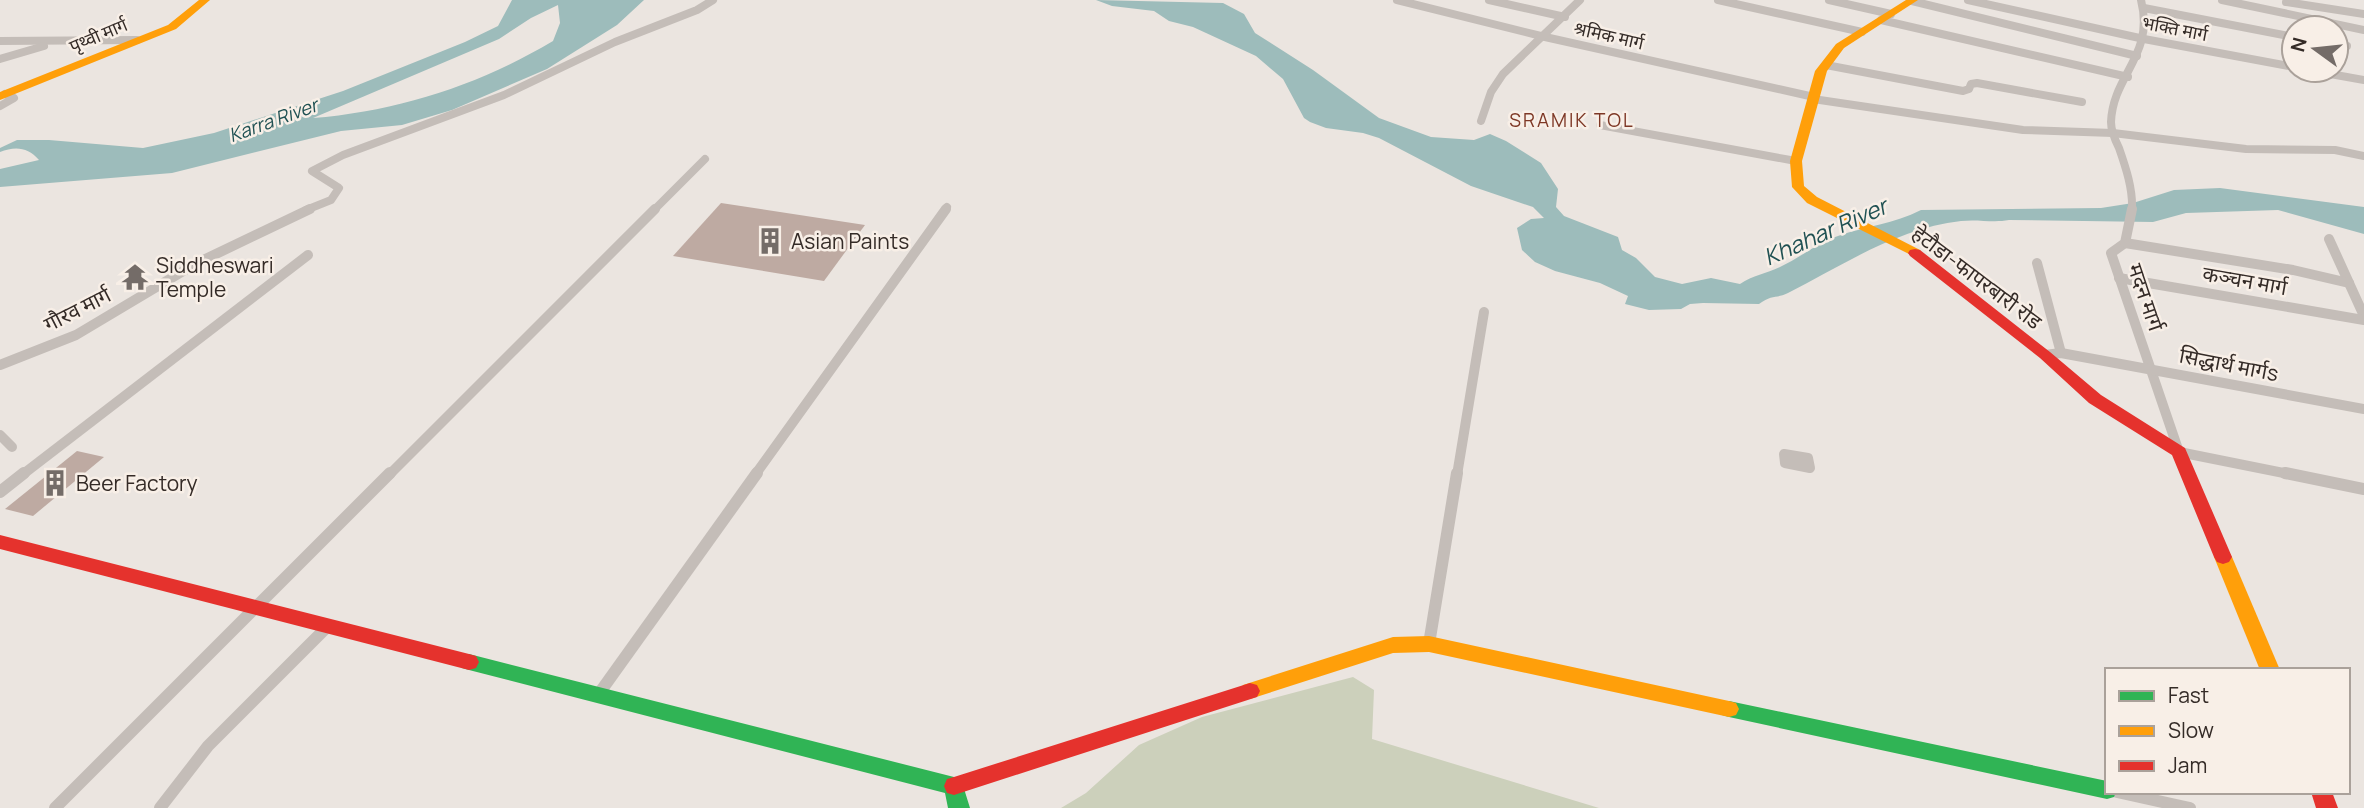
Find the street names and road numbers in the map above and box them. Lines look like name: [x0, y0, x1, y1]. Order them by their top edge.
street label: भक्ति मार्ग: [2140, 10, 2211, 46]
street label: पृथ्वी मार्ग: [65, 12, 132, 59]
street label: श्रमिक मार्ग: [1572, 15, 1647, 55]
street label: हेटौडा-फापरबारी रोड: [1906, 219, 2048, 335]
street label: कञ्चन मार्ग: [2201, 259, 2291, 301]
street label: मदन मार्ग: [2121, 260, 2171, 335]
street label: गौरव मार्ग: [39, 280, 116, 338]
street label: सिद्धार्थ मार्गs: [2177, 341, 2281, 387]

